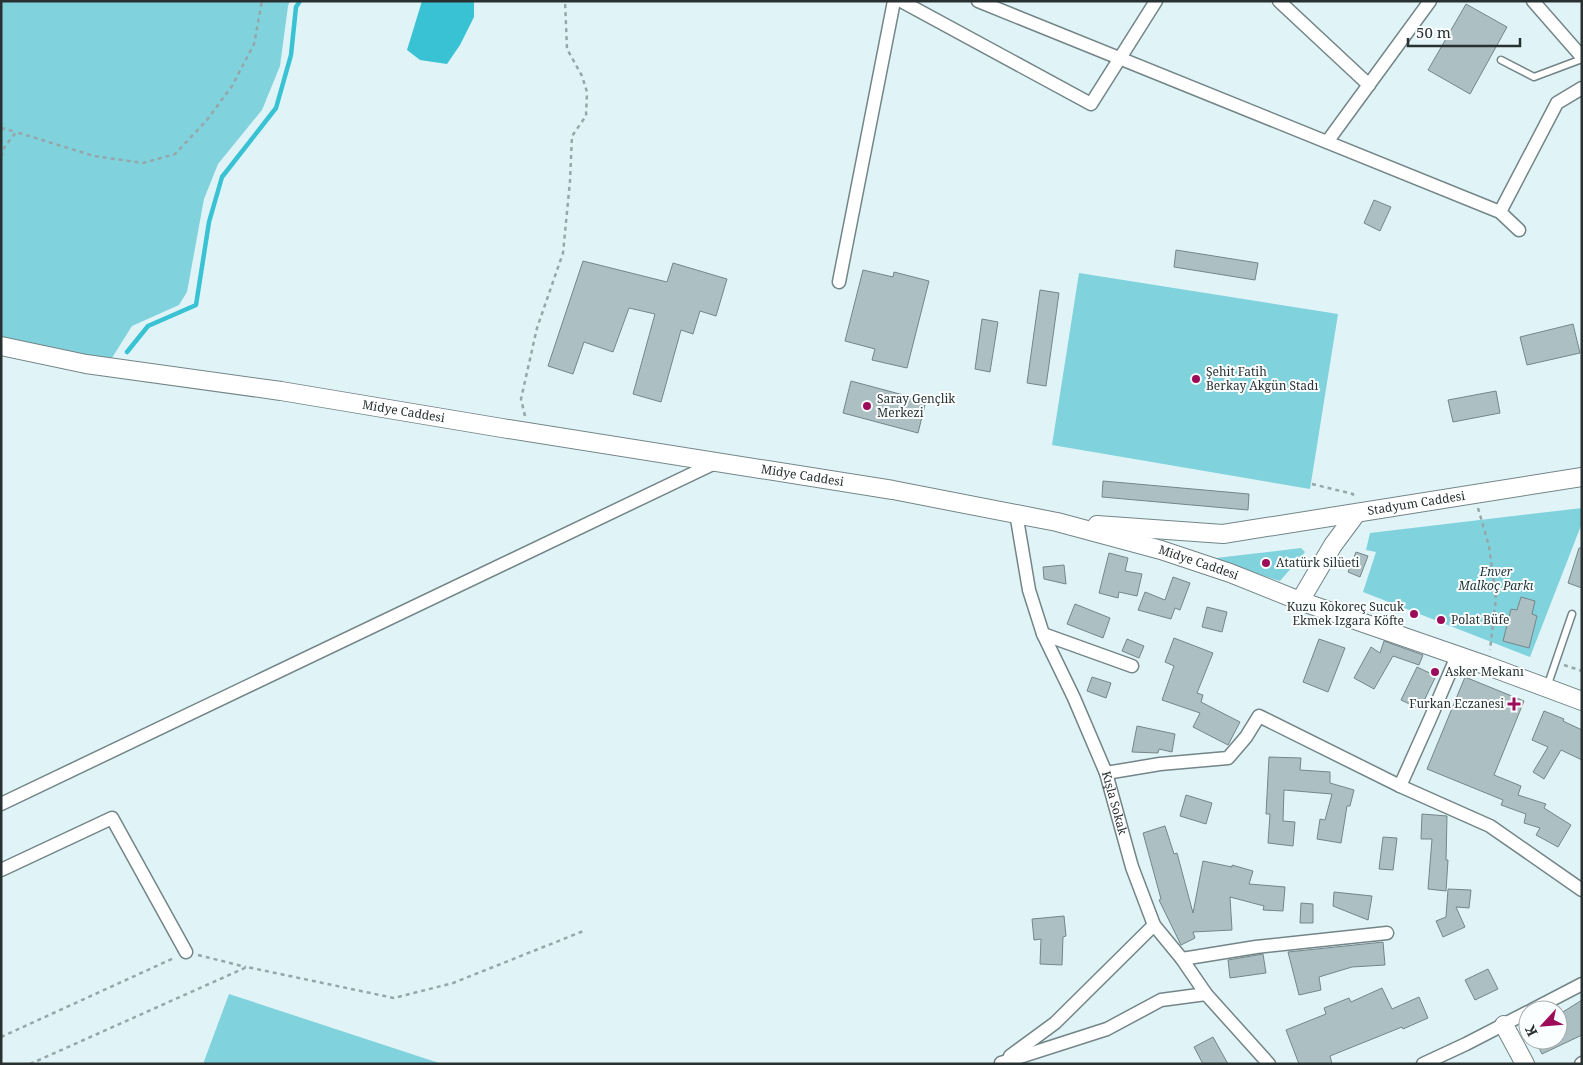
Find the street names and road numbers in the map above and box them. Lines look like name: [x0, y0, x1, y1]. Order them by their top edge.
street label: Midye Caddesi: [361, 396, 446, 426]
street label: Midye Caddesi: [760, 460, 845, 490]
street label: Stadyum Caddesi: [1366, 487, 1466, 519]
street label: Midye Caddesi: [1156, 541, 1241, 584]
street label: Kışla Sokak: [1098, 769, 1132, 838]

